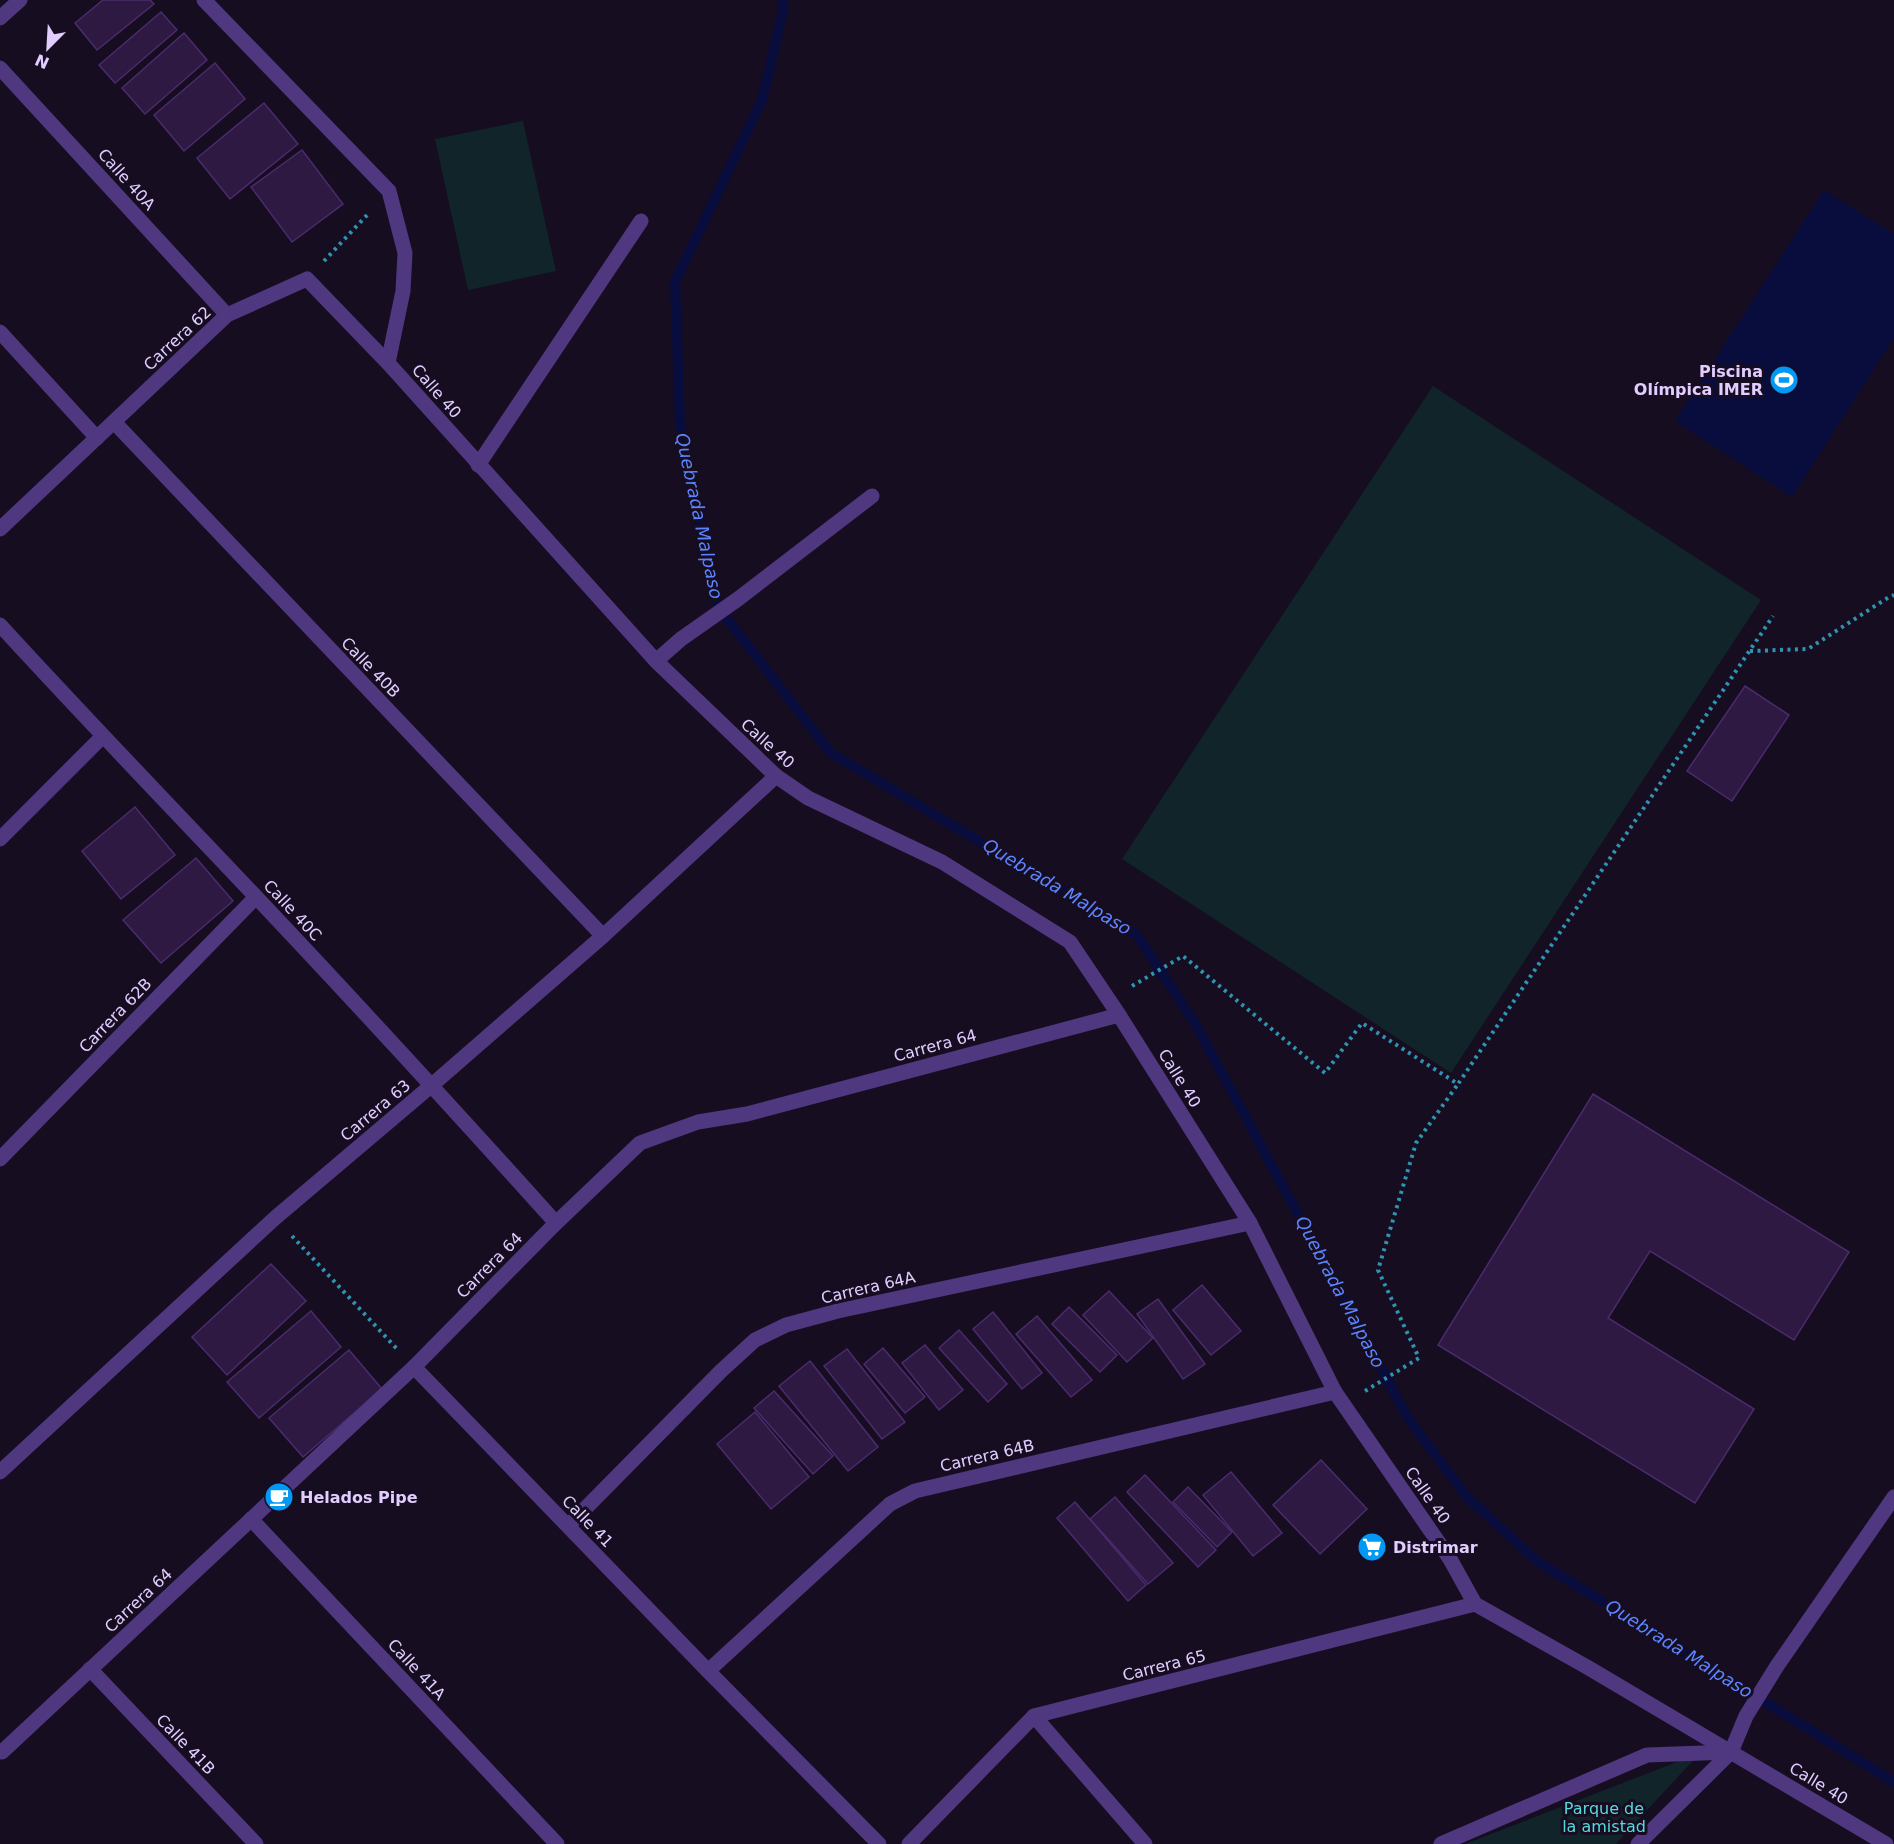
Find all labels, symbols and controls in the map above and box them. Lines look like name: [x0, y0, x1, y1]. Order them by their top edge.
north arrow: [18, 18, 78, 78]
text: N: [32, 50, 52, 73]
street label: Calle 40A: [94, 145, 159, 214]
street label: Carrera 62: [140, 302, 215, 374]
street label: Calle 40: [408, 361, 465, 422]
place label: Piscina Olímpica IMER: [1634, 362, 1763, 399]
sports icon: Piscina Olímpica IMER: [1768, 364, 1800, 396]
water label: Quebrada Malpaso: [672, 431, 727, 601]
street label: Calle 40B: [337, 633, 404, 701]
street label: Calle 40: [737, 715, 798, 772]
water label: Quebrada Malpaso: [979, 834, 1135, 939]
street label: Calle 40C: [260, 876, 326, 945]
street label: Carrera 62B: [75, 974, 156, 1057]
street label: Carrera 64: [892, 1025, 979, 1066]
street label: Calle 40: [1154, 1046, 1205, 1111]
street label: Carrera 63: [337, 1076, 414, 1145]
water label: Quebrada Malpaso: [1291, 1212, 1389, 1371]
street label: Carrera 64: [453, 1229, 526, 1302]
street label: Carrera 64A: [819, 1267, 917, 1308]
street label: Carrera 64B: [938, 1435, 1036, 1476]
street label: Calle 40: [1401, 1463, 1454, 1527]
cafe icon: Helados Pipe: [263, 1481, 295, 1513]
place label: Helados Pipe: [300, 1488, 418, 1507]
street label: Calle 41: [558, 1491, 617, 1551]
supermarket icon: Distrimar: [1356, 1531, 1388, 1563]
place label: Distrimar: [1393, 1538, 1478, 1557]
street label: Carrera 64: [101, 1564, 176, 1636]
water label: Quebrada Malpaso: [1602, 1595, 1757, 1702]
street label: Calle 41A: [384, 1635, 450, 1704]
street label: Carrera 65: [1121, 1646, 1208, 1685]
street label: Calle 41B: [152, 1710, 219, 1778]
street label: Calle 40: [1786, 1759, 1852, 1808]
park label: Parque de la amistad: [1562, 1799, 1646, 1836]

